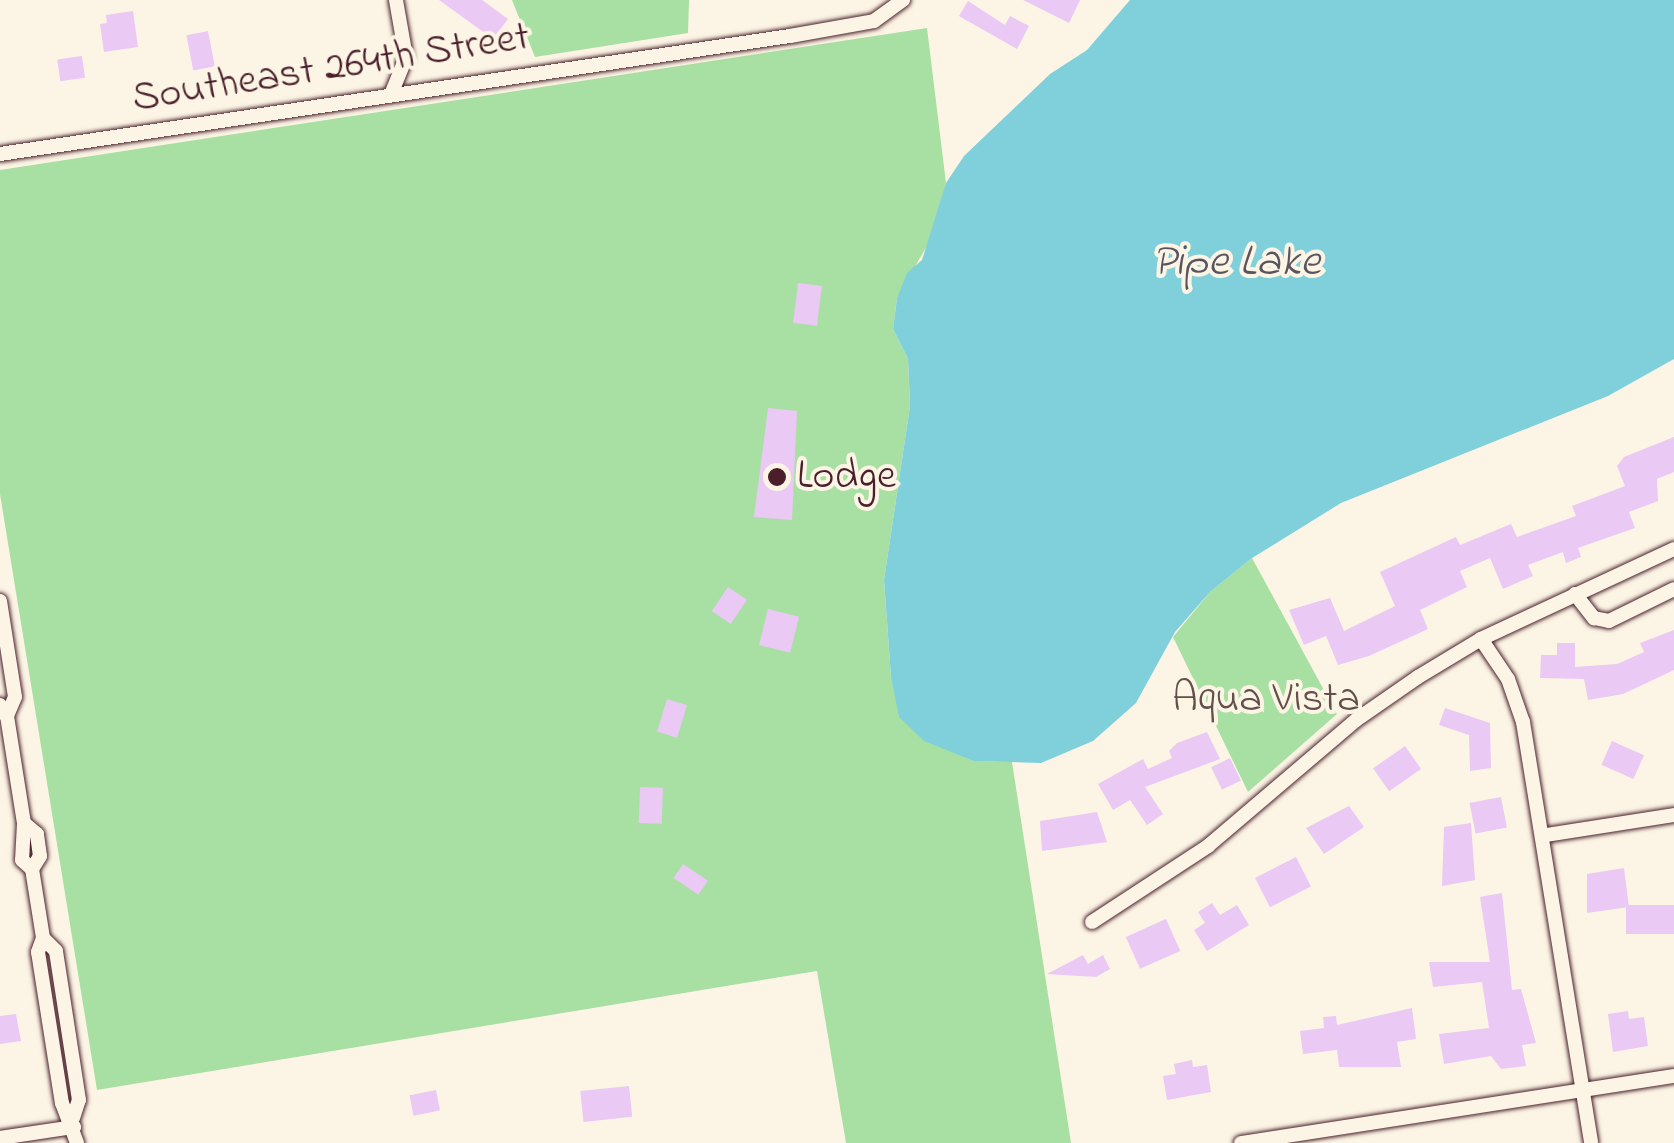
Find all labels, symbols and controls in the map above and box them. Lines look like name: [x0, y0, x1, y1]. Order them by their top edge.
street label: Southeast 264th Street: [129, 13, 533, 125]
water label: Pipe Lake: [1152, 237, 1320, 291]
place label: Lodge: [797, 452, 896, 502]
marker: Lodge: [766, 466, 788, 488]
park label: Aqua Vista: [1172, 675, 1360, 725]

